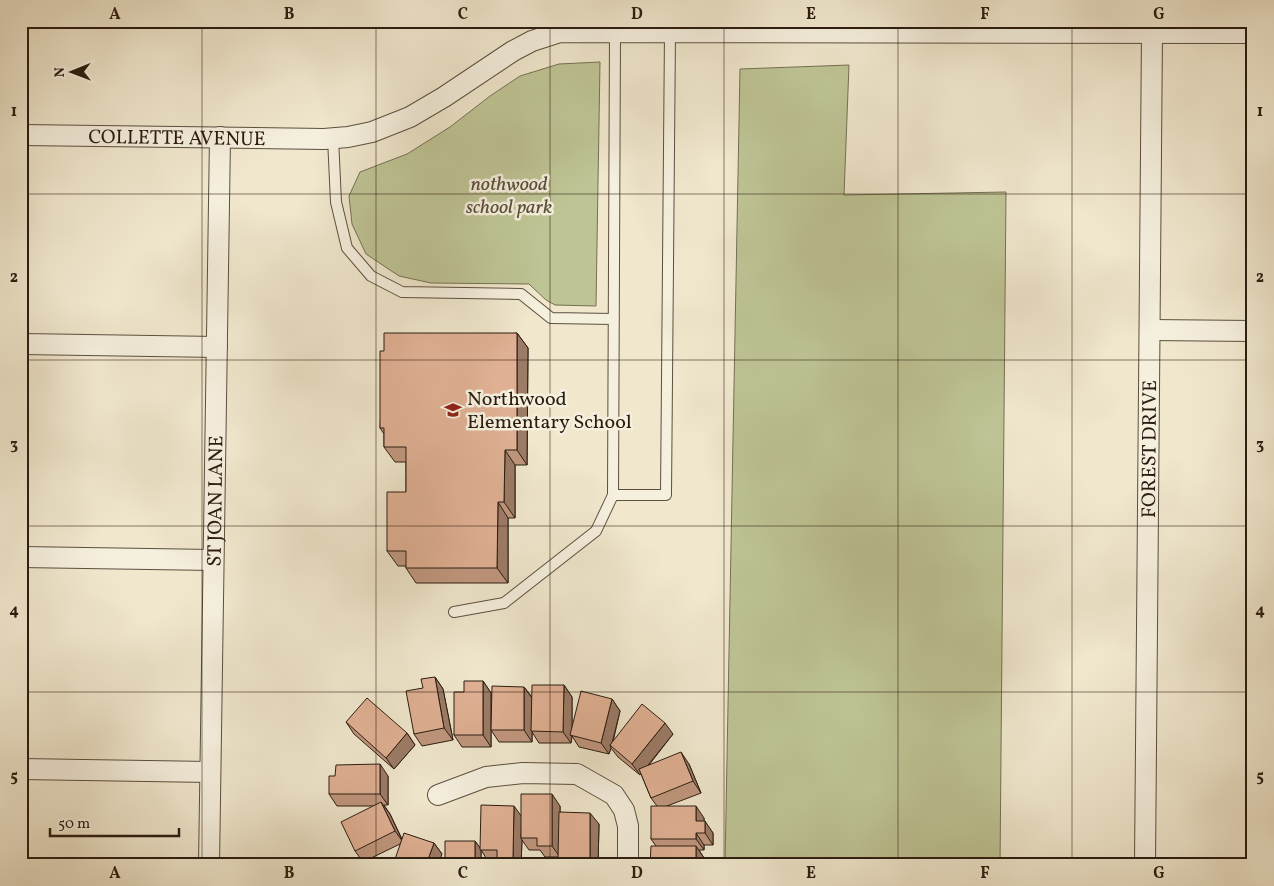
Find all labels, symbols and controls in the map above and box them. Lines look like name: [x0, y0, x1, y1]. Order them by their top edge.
text: A: [109, 4, 121, 26]
text: B: [284, 4, 295, 26]
text: C: [458, 4, 468, 26]
text: D: [631, 4, 643, 26]
text: E: [806, 4, 816, 26]
text: F: [980, 4, 990, 26]
text: G: [1153, 4, 1165, 26]
north arrow: [48, 48, 98, 98]
text: N: [51, 67, 70, 77]
text: 1: [11, 101, 17, 123]
text: 1: [1257, 101, 1263, 123]
street label: COLLETTE AVENUE: [88, 124, 266, 154]
park label: nothwood school park: [466, 171, 552, 222]
text: 2: [10, 267, 18, 289]
text: 2: [1256, 267, 1264, 289]
street label: FOREST DRIVE: [1136, 380, 1165, 518]
place label: Northwood Elementary School: [467, 386, 632, 437]
school or university icon: Northwood Elementary School: [443, 400, 463, 420]
text: 3: [10, 434, 18, 456]
text: 3: [1256, 434, 1264, 456]
street label: ST JOAN LANE: [202, 435, 231, 567]
text: 4: [9, 600, 19, 622]
text: 4: [1255, 600, 1265, 622]
text: 5: [10, 766, 18, 788]
text: 5: [1256, 766, 1264, 788]
scale bar: [50, 806, 179, 838]
text: 50 m: [58, 814, 90, 835]
text: A: [109, 863, 121, 885]
text: B: [284, 863, 295, 885]
text: C: [458, 863, 468, 885]
text: D: [631, 863, 643, 885]
text: E: [806, 863, 816, 885]
text: F: [980, 863, 990, 885]
text: G: [1153, 863, 1165, 885]

